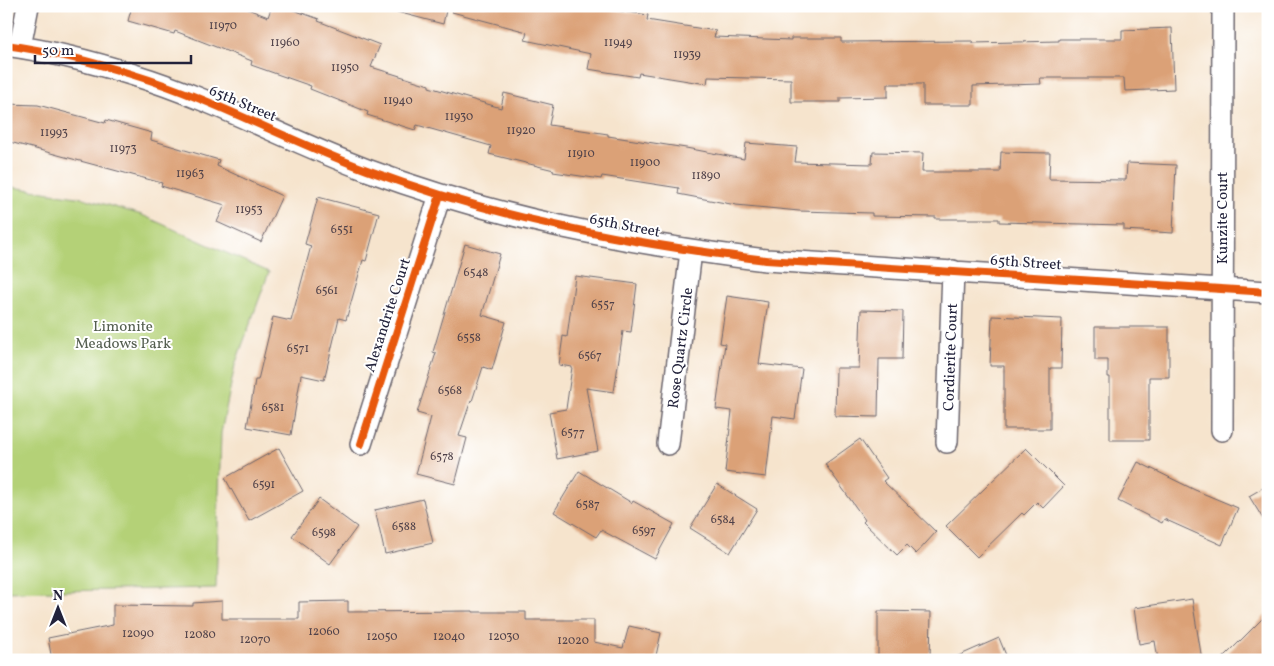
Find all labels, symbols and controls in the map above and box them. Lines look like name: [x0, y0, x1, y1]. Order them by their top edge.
house number: 11970: [209, 18, 237, 34]
scale bar: [35, 32, 191, 64]
house number: 11960: [270, 35, 300, 51]
house number: 11949: [604, 35, 632, 51]
text: 50 m: [42, 41, 74, 62]
house number: 11939: [673, 47, 701, 63]
house number: 11950: [331, 60, 359, 76]
street label: 65th Street: [205, 81, 279, 128]
house number: 11940: [383, 93, 413, 109]
house number: 11930: [445, 109, 473, 125]
house number: 11920: [506, 123, 536, 139]
house number: 11993: [40, 125, 68, 141]
house number: 11973: [109, 141, 137, 157]
house number: 11910: [567, 146, 595, 162]
house number: 11900: [630, 155, 660, 171]
house number: 11963: [176, 166, 204, 182]
house number: 11890: [691, 168, 721, 184]
street label: Kunzite Court: [1213, 172, 1234, 264]
house number: 11953: [235, 202, 263, 218]
street label: 65th Street: [588, 209, 662, 244]
house number: 6551: [331, 222, 353, 238]
street label: 65th Street: [990, 251, 1062, 276]
street label: Alexandrite Court: [360, 256, 417, 375]
house number: 6548: [464, 265, 488, 281]
house number: 6561: [316, 283, 338, 299]
street label: Rose Quartz Circle: [664, 286, 699, 410]
house number: 6557: [591, 297, 615, 313]
street label: Cordierite Court: [939, 303, 964, 411]
park label: Limonite Meadows Park: [75, 317, 171, 355]
house number: 6558: [457, 330, 481, 346]
house number: 6571: [287, 341, 309, 357]
house number: 6567: [578, 348, 602, 364]
house number: 6568: [438, 383, 462, 399]
house number: 6581: [262, 400, 284, 416]
house number: 6577: [561, 425, 585, 441]
house number: 6578: [430, 449, 454, 465]
house number: 6591: [253, 477, 275, 493]
house number: 6587: [576, 497, 600, 513]
house number: 6584: [711, 512, 735, 528]
house number: 6588: [392, 519, 416, 535]
house number: 6597: [632, 523, 656, 539]
house number: 6598: [312, 525, 336, 541]
north arrow: [32, 584, 82, 634]
text: N: [53, 587, 63, 606]
house number: 12060: [308, 624, 340, 640]
house number: 12090: [122, 626, 154, 642]
house number: 12080: [184, 627, 216, 643]
house number: 12050: [367, 629, 397, 645]
house number: 12040: [433, 629, 465, 645]
house number: 12030: [488, 629, 520, 645]
house number: 12070: [240, 632, 270, 648]
house number: 12020: [557, 633, 589, 649]

